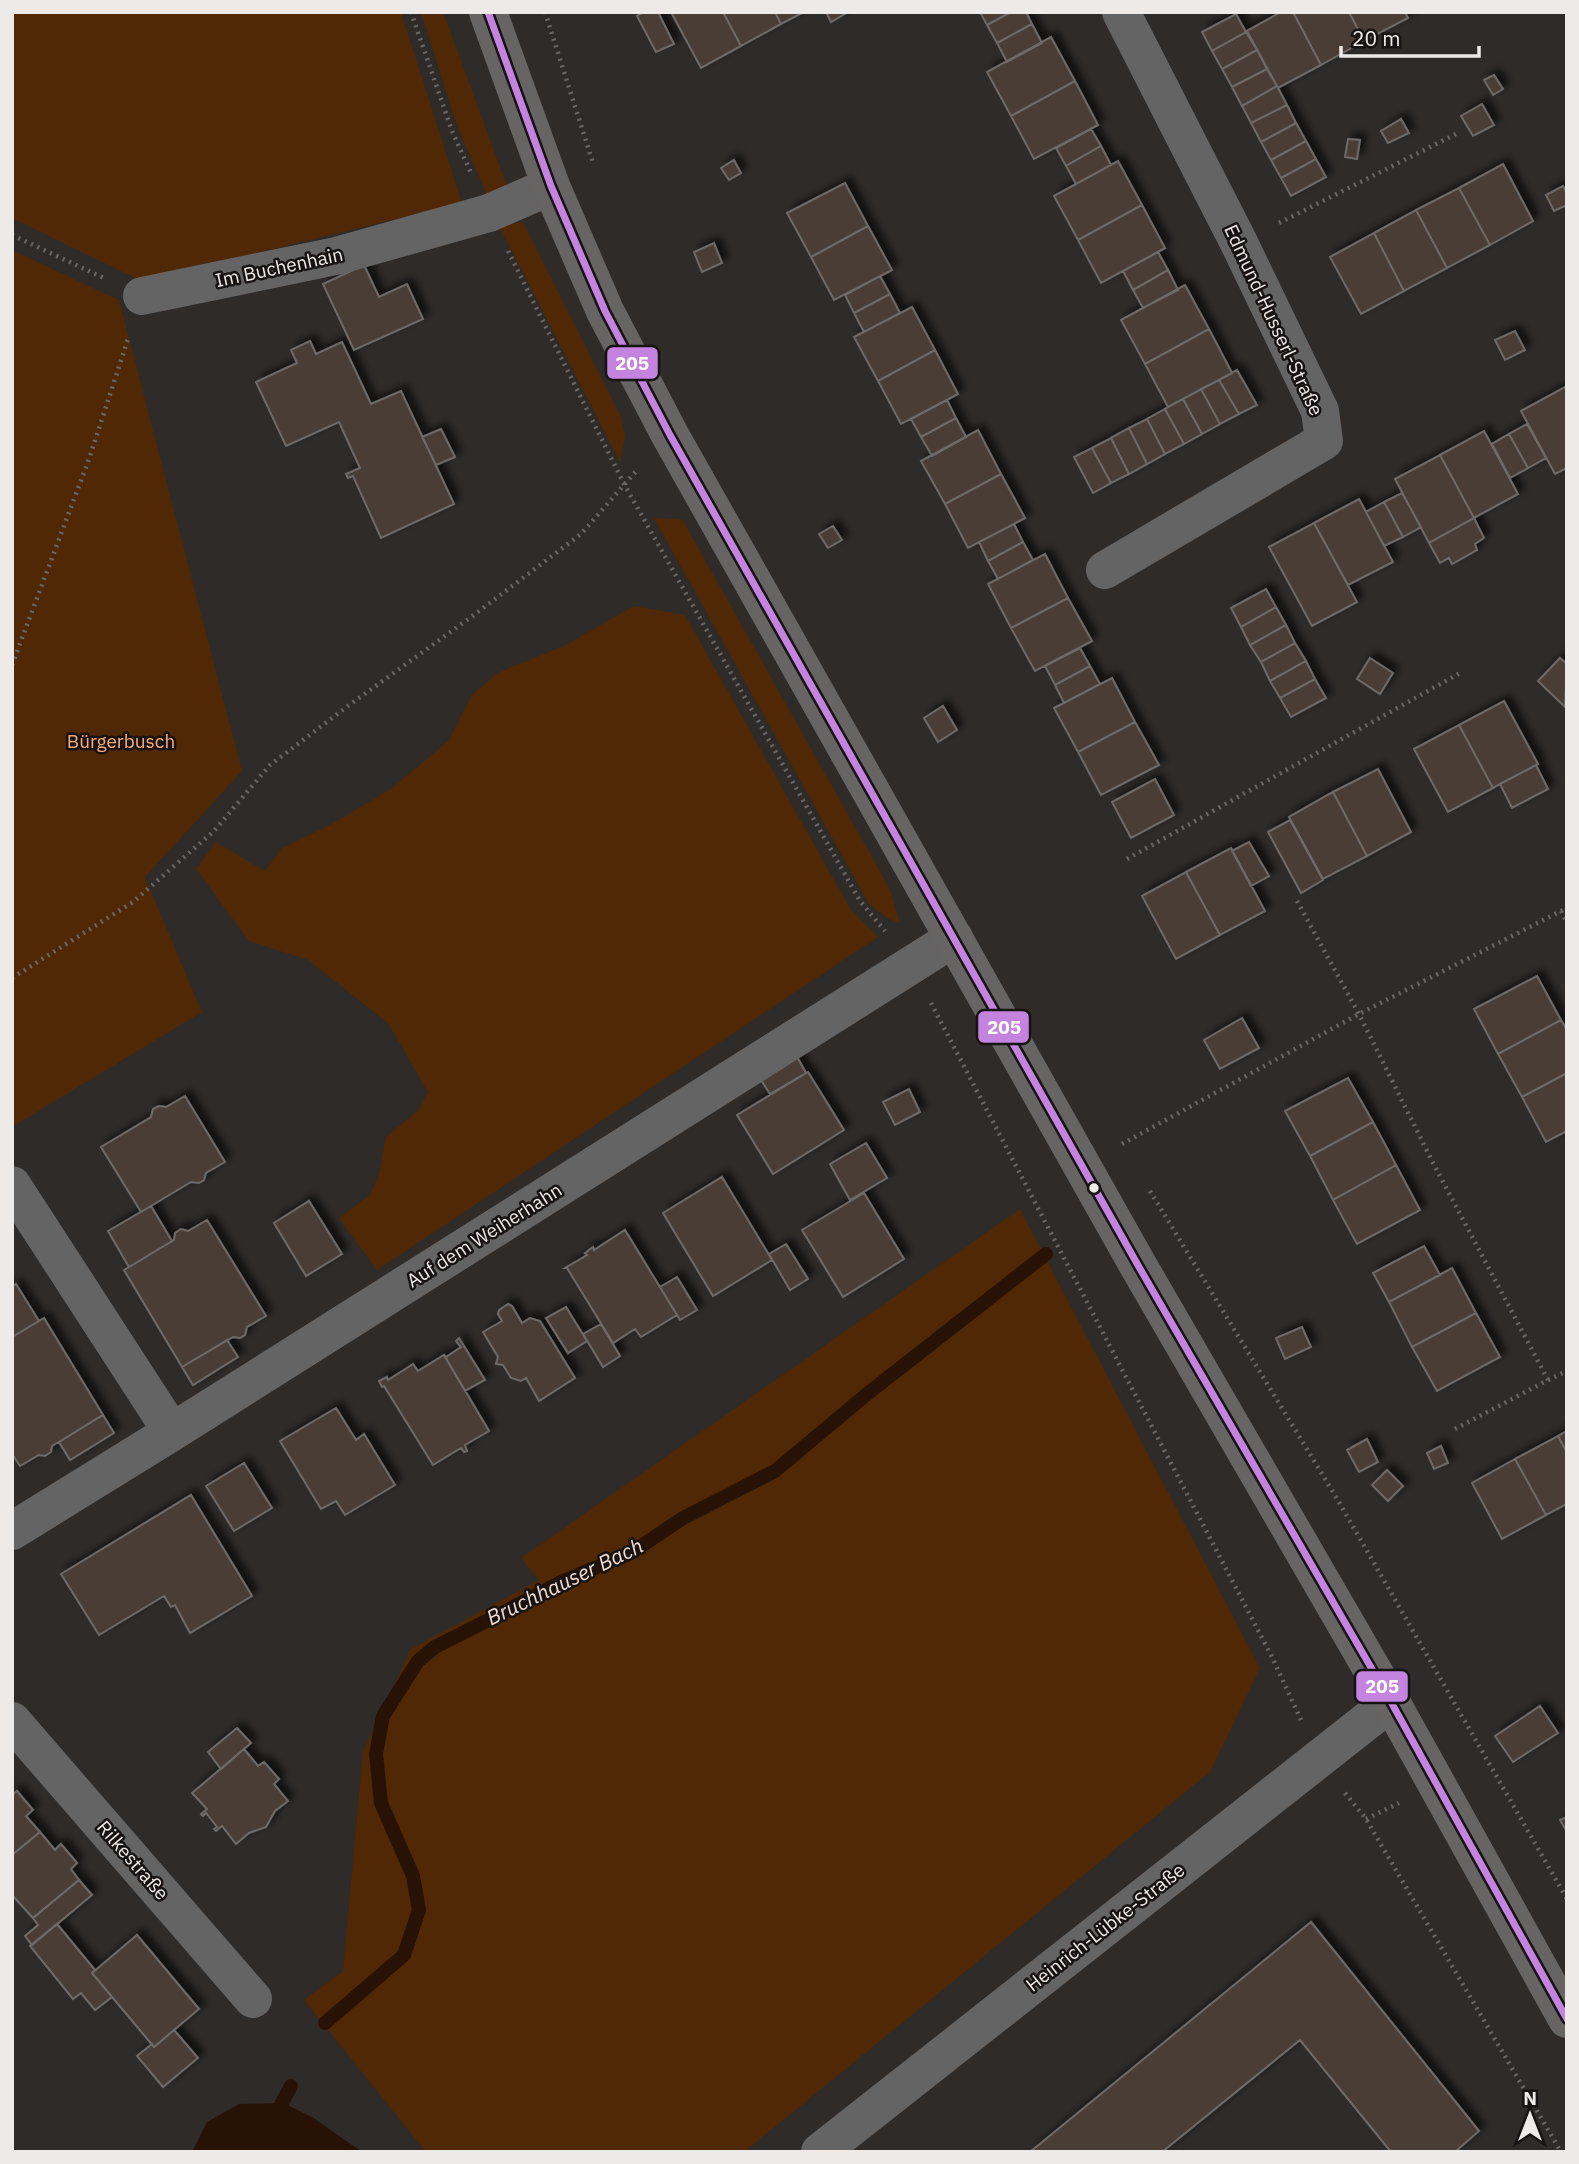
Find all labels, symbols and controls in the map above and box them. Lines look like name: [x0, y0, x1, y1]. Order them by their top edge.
scale bar: [1341, 14, 1479, 58]
text: 20 m: [1352, 24, 1401, 52]
street label: Edmund-Husserl-Straße: [1219, 221, 1329, 419]
street label: Im Buchenhain: [213, 242, 345, 292]
line badge: 205: [606, 346, 659, 380]
text: 205: [615, 351, 649, 375]
park label: Bürgerbusch: [67, 729, 175, 753]
line badge: 205: [977, 1010, 1030, 1044]
text: 205: [987, 1015, 1021, 1039]
street label: Auf dem Weiherhahn: [402, 1177, 566, 1293]
unlabelled marker: [1087, 1181, 1101, 1195]
water label: Bruchhauser Bach: [481, 1531, 648, 1631]
line badge: 205: [1355, 1670, 1409, 1703]
text: 205: [1365, 1674, 1399, 1698]
street label: Rilkestraße: [92, 1815, 174, 1905]
street label: Heinrich-Lübke-Straße: [1021, 1857, 1189, 1997]
north arrow: [1495, 2080, 1565, 2150]
text: N: [1523, 2086, 1537, 2110]

